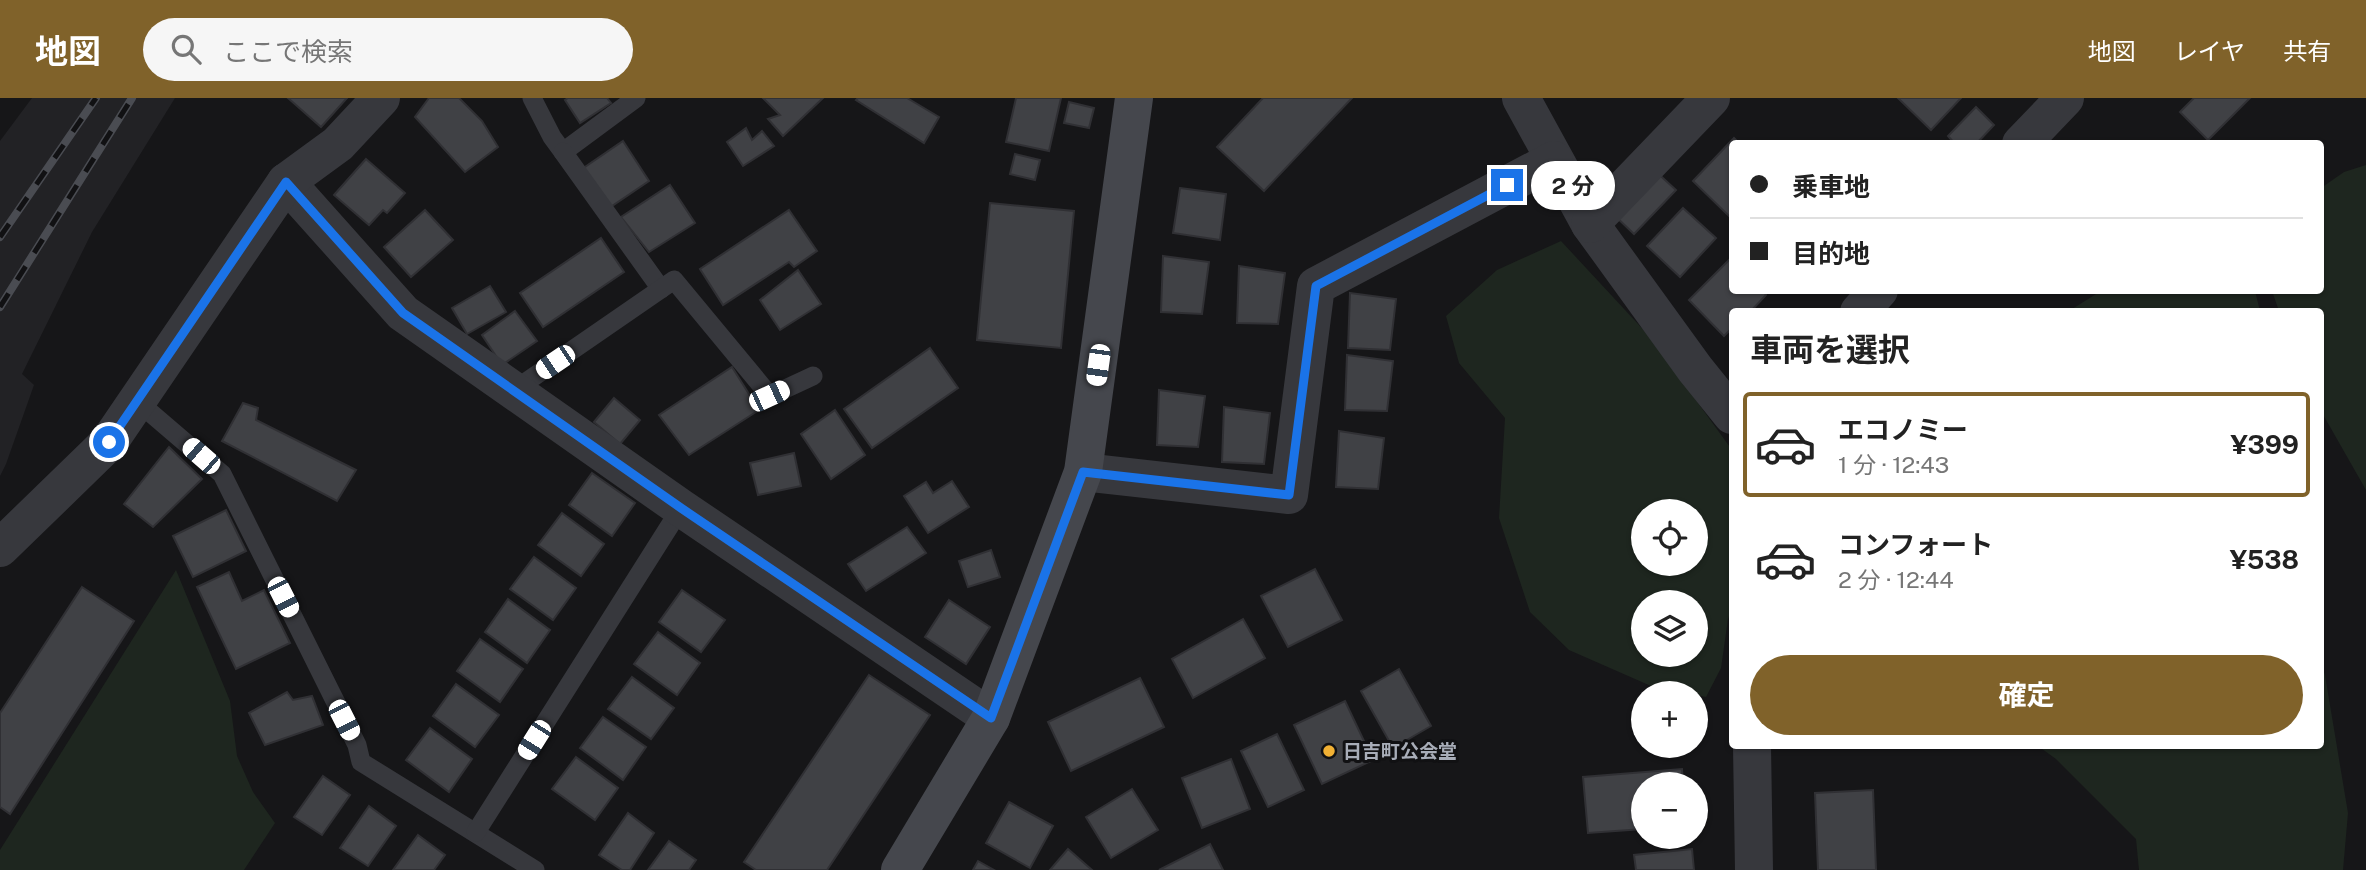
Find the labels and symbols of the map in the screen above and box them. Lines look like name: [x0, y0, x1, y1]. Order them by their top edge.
callout: 2 分: [1532, 160, 1616, 210]
route end: [1491, 169, 1523, 201]
car: [532, 342, 579, 382]
car: [1085, 343, 1112, 387]
car: [746, 378, 793, 414]
route start: [93, 426, 125, 458]
car: [179, 434, 224, 478]
car: [265, 574, 302, 620]
car: [326, 697, 363, 743]
car: [514, 717, 555, 763]
place label: 日吉町公会堂: [1343, 740, 1457, 762]
marker: 日吉町公会堂: [1321, 743, 1337, 759]

